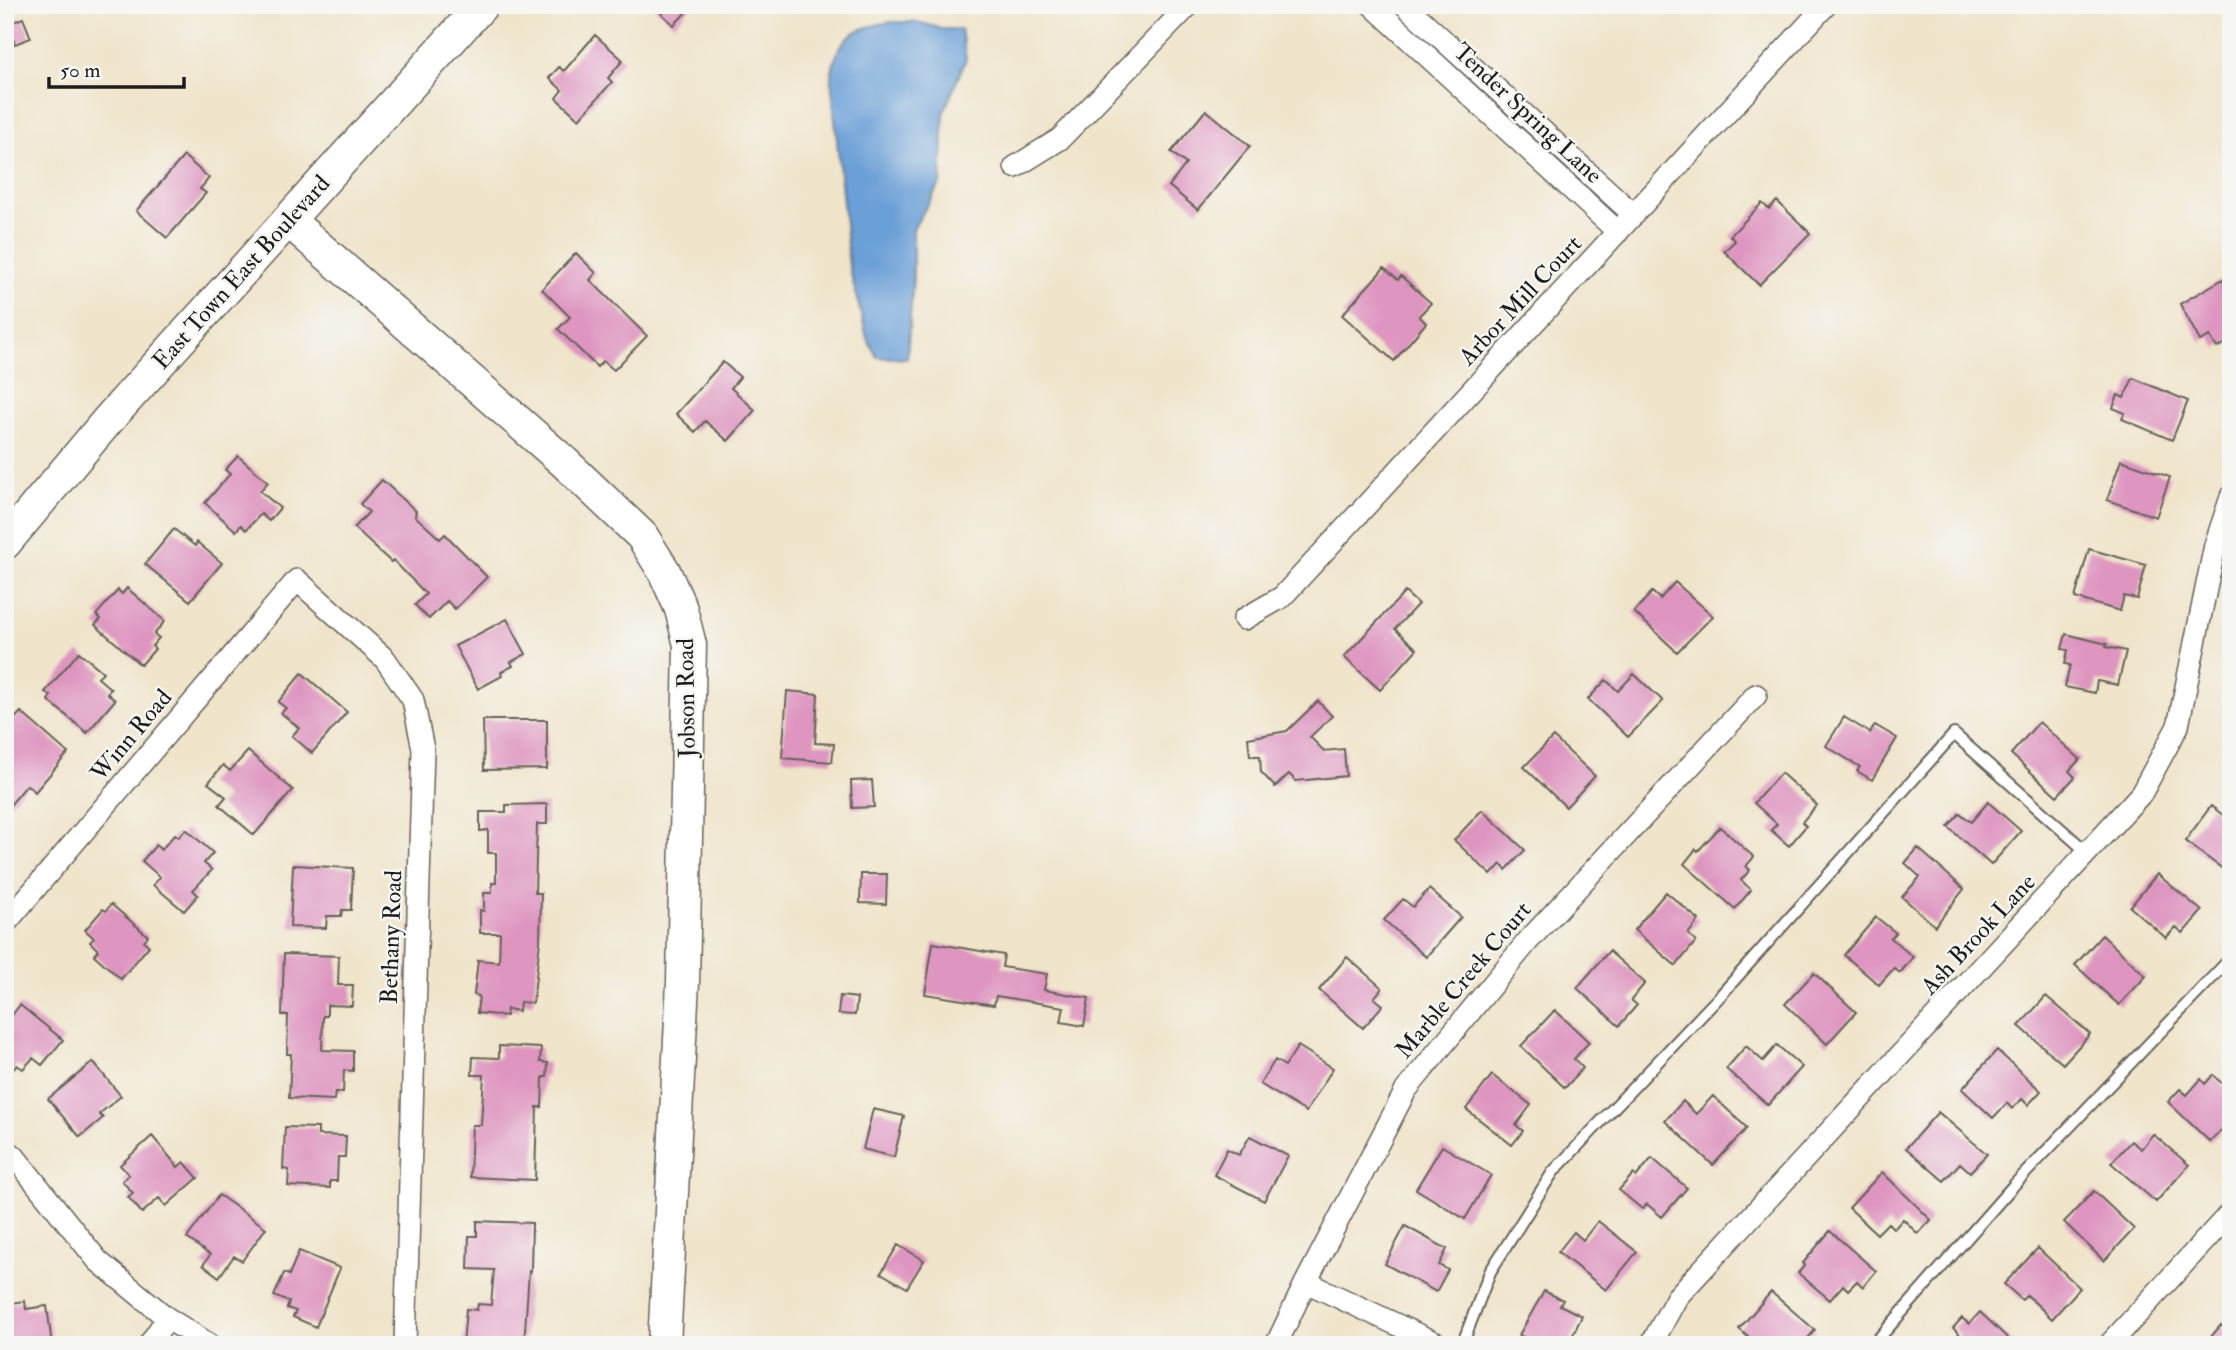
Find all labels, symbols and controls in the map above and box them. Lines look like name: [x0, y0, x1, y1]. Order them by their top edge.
street label: Tender Spring Lane: [1447, 36, 1609, 190]
scale bar: [49, 46, 184, 90]
text: 50 m: [60, 57, 101, 84]
street label: East Town East Boulevard: [146, 168, 337, 376]
street label: Arbor Mill Court: [1451, 229, 1589, 373]
street label: Jobson Road: [670, 638, 703, 759]
street label: Winn Road: [83, 683, 179, 788]
street label: Ash Brook Lane: [1914, 867, 2042, 1002]
street label: Bethany Road: [374, 869, 409, 1004]
street label: Marble Creek Court: [1389, 895, 1538, 1065]

